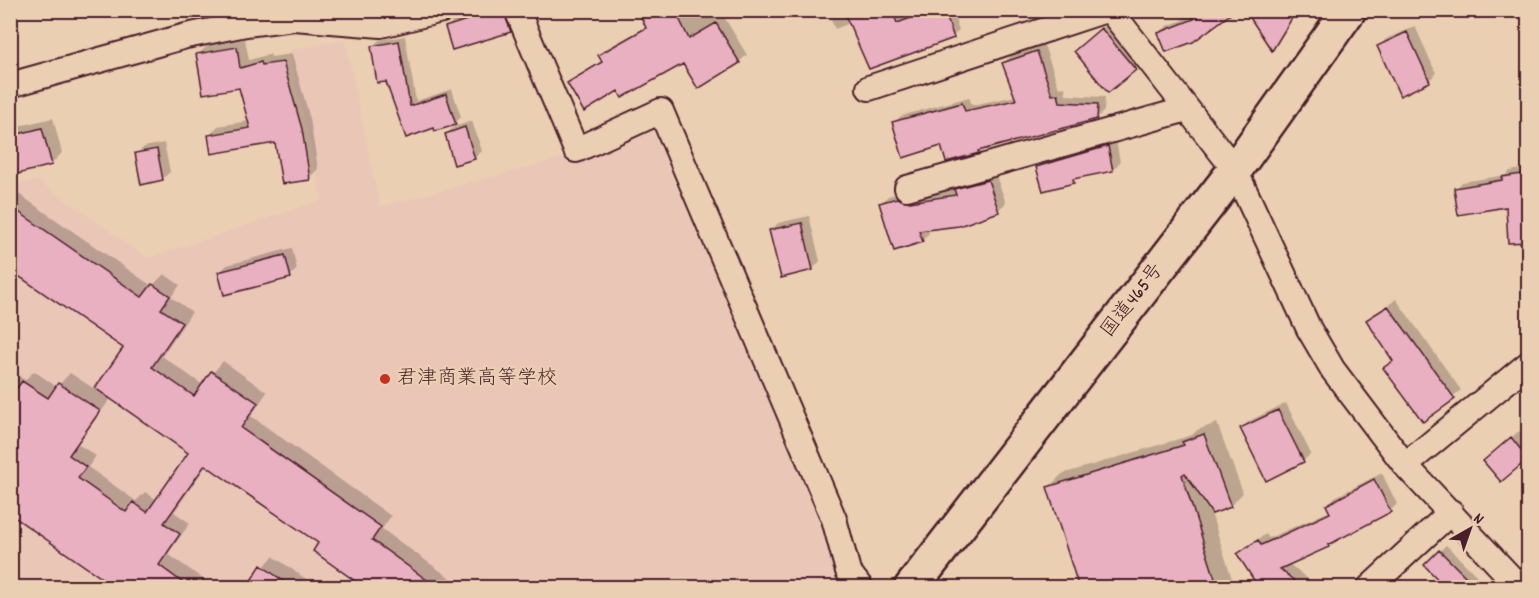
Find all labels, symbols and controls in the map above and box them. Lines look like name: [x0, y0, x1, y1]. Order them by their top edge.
street label: 国道465号: [1095, 258, 1171, 344]
place label: 君津商業高等学校: [397, 365, 557, 393]
marker: 君津商業高等学校: [378, 372, 392, 386]
north arrow: [1440, 499, 1500, 559]
text: N: [1468, 508, 1489, 531]

